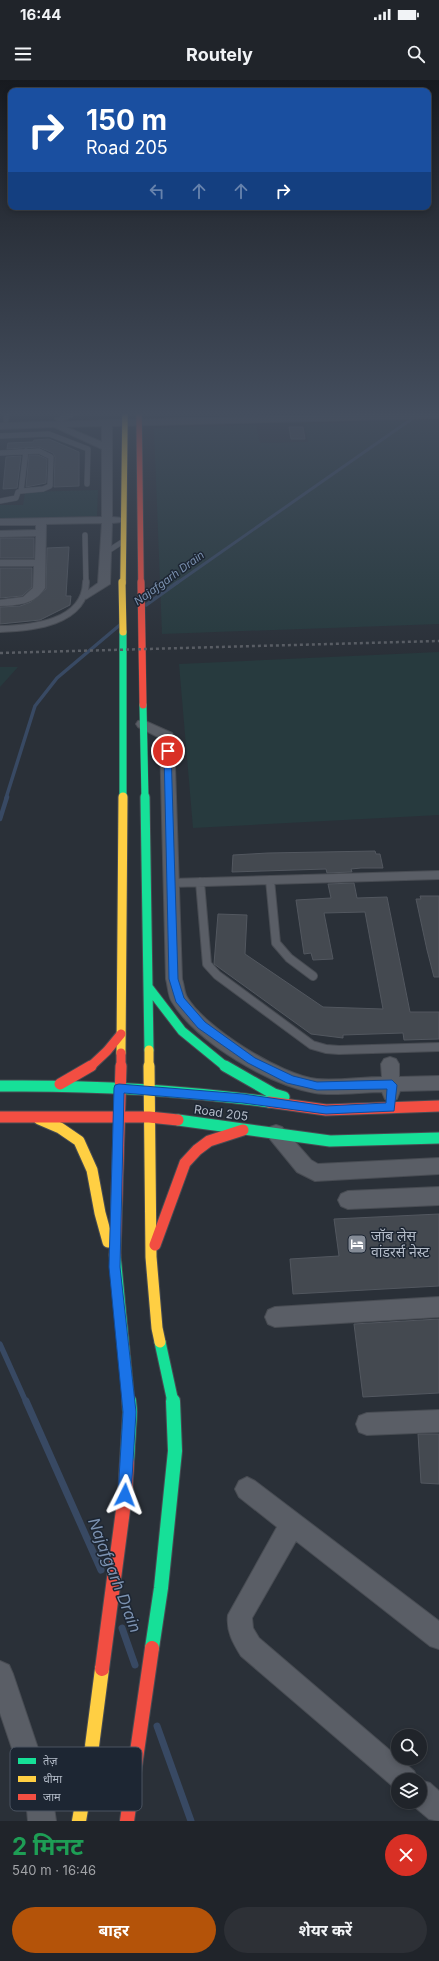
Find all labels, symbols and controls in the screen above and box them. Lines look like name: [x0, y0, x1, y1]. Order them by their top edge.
text: 16:44: [20, 5, 62, 24]
icon: menu: [12, 43, 34, 65]
icon: search: [405, 43, 427, 65]
text: Routely: [186, 44, 253, 65]
text: 150 m: [86, 103, 167, 137]
icon: right: [20, 104, 72, 156]
text: Road 205: [86, 137, 168, 158]
icon: left: [146, 180, 168, 202]
icon: ahead: [188, 180, 210, 202]
icon: ahead: [230, 180, 252, 202]
icon: right: [272, 180, 294, 202]
water label: Najafgarh Drain: [131, 548, 207, 608]
pin: [151, 734, 185, 768]
icon: arrive: [157, 740, 179, 762]
street label: Road 205: [193, 1101, 249, 1124]
place label: जॉब लेस वांडरर्स नेस्ट: [371, 1227, 430, 1260]
hotel icon: जॉब लेस वांडरर्स नेस्ट: [346, 1233, 368, 1255]
position arrow: [104, 1474, 146, 1516]
water label: Najafgarh Drain: [84, 1515, 146, 1635]
map controls: [391, 1729, 427, 1809]
button: search: [391, 1729, 427, 1765]
legend: [10, 1747, 142, 1811]
text: तेज़: [43, 1754, 58, 1768]
text: धीमा: [43, 1772, 62, 1786]
button: layers: [391, 1773, 427, 1809]
text: जाम: [43, 1790, 61, 1804]
text: 2 मिनट: [12, 1832, 83, 1861]
button: close: [385, 1834, 427, 1876]
text: 540 m · 16:46: [12, 1862, 96, 1878]
button: बाहर: [12, 1907, 216, 1953]
button: शेयर करें: [224, 1907, 427, 1953]

